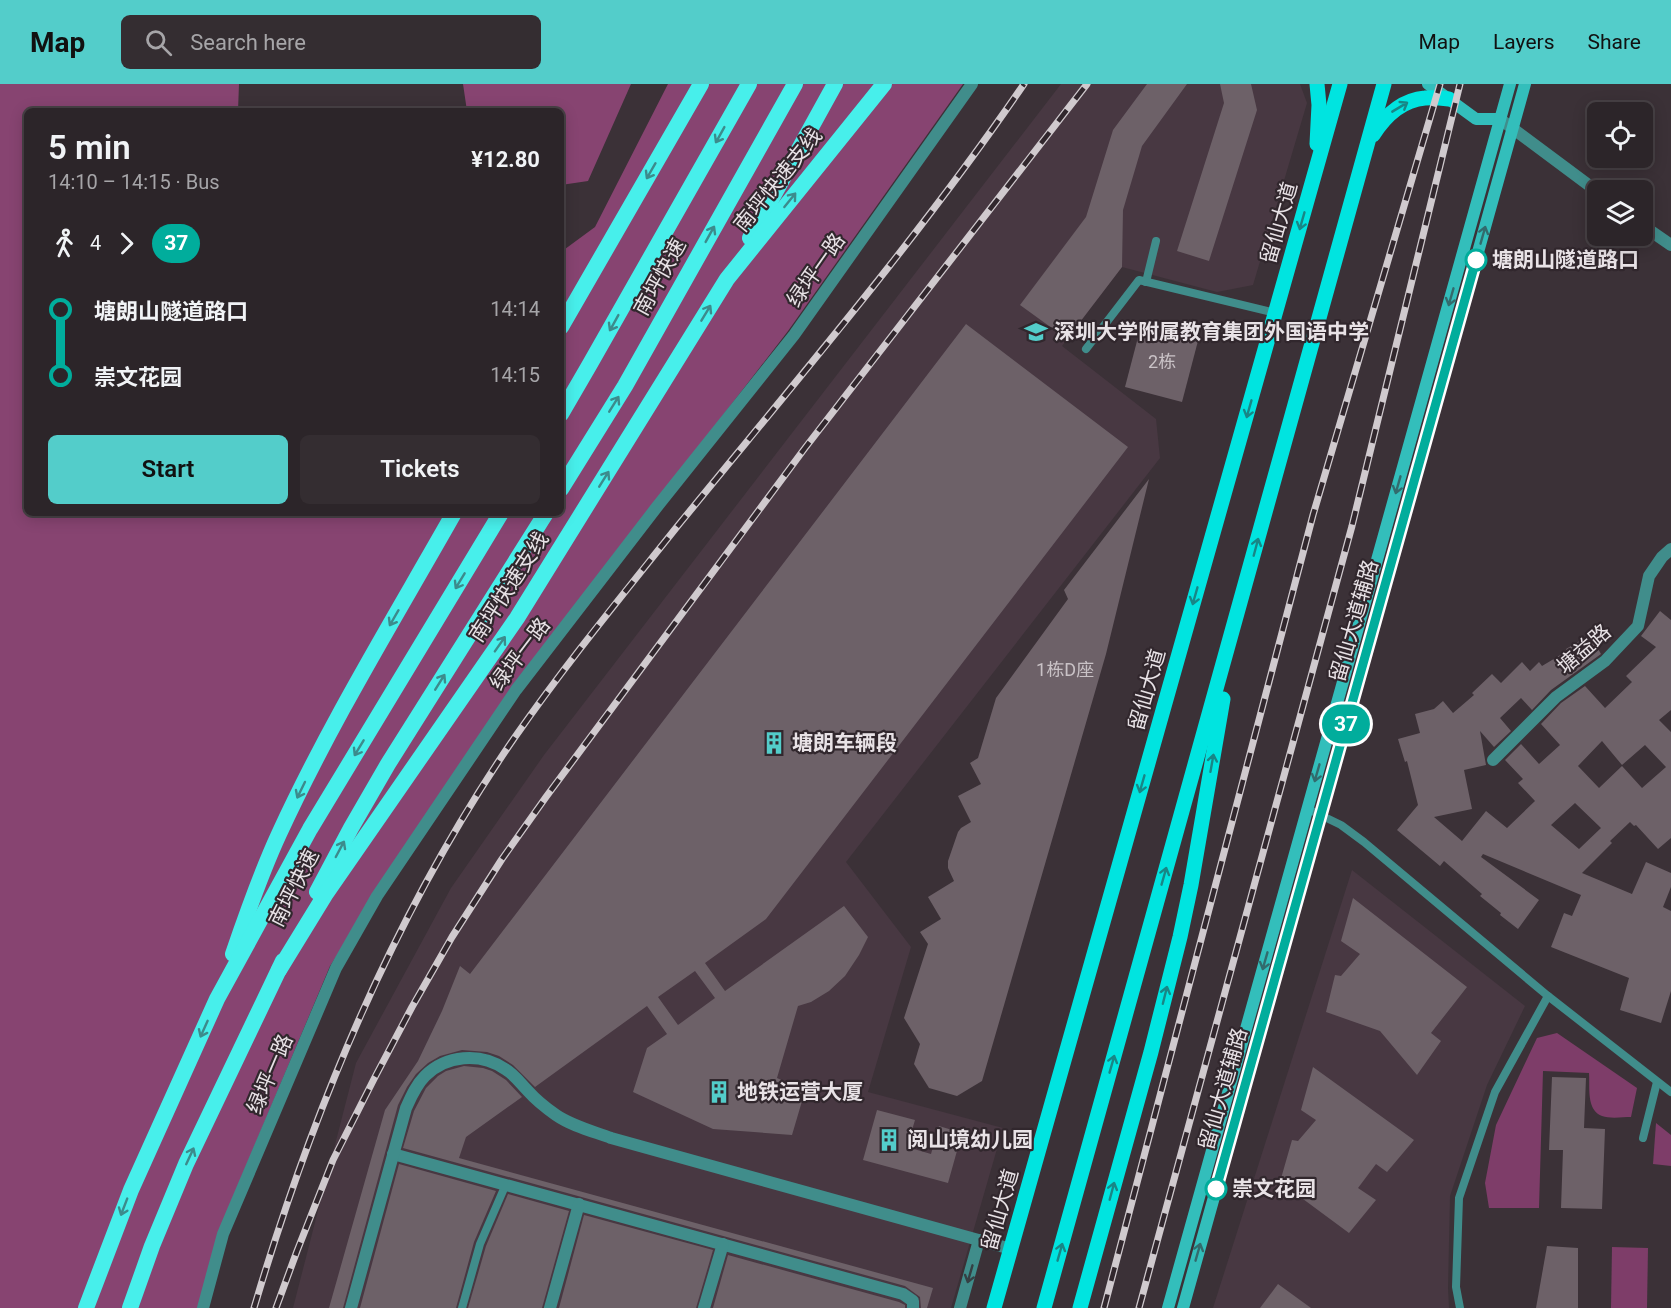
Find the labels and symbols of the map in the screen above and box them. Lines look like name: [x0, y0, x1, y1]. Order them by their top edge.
one-way arrow: [1391, 101, 1408, 113]
street label: 南坪快速支线: [729, 123, 827, 237]
one-way arrow: [714, 126, 726, 143]
one-way arrow: [644, 162, 656, 179]
street label: 留仙大道: [1256, 179, 1302, 267]
one-way arrow: [784, 192, 797, 208]
one-way arrow: [1295, 211, 1307, 230]
one-way arrow: [705, 226, 716, 244]
one-way arrow: [1477, 226, 1489, 245]
street label: 绿坪一路: [782, 229, 850, 311]
street label: 南坪快速: [629, 234, 691, 320]
place label: 塘朗山隧道路口: [1492, 248, 1639, 272]
marker: 塘朗山隧道路口: [1465, 249, 1487, 271]
one-way arrow: [1444, 287, 1456, 306]
one-way arrow: [701, 305, 713, 322]
one-way arrow: [608, 314, 620, 331]
school or university icon: 深圳大学附属教育集团外国语中学: [1023, 319, 1049, 345]
place label: 深圳大学附属教育集团外国语中学: [1054, 320, 1369, 344]
house number: 2栋: [1148, 351, 1176, 372]
one-way arrow: [608, 396, 620, 413]
one-way arrow: [1242, 399, 1254, 418]
one-way arrow: [598, 471, 610, 488]
one-way arrow: [1392, 475, 1403, 494]
street label: 南坪快速支线: [465, 528, 553, 646]
one-way arrow: [1251, 537, 1263, 556]
street label: 留仙大道辅路: [1325, 557, 1383, 685]
one-way arrow: [454, 572, 466, 589]
one-way arrow: [1189, 587, 1201, 606]
one-way arrow: [387, 609, 399, 626]
street label: 绿坪一路: [485, 613, 555, 695]
street label: 塘益路: [1552, 619, 1616, 679]
one-way arrow: [494, 636, 506, 652]
street label: 留仙大道: [1124, 646, 1170, 734]
house number: 1栋D座: [1036, 659, 1094, 680]
one-way arrow: [435, 674, 447, 691]
line badge: 37: [1319, 704, 1373, 744]
building icon: 塘朗车辆段: [761, 730, 787, 756]
place label: 塘朗车辆段: [792, 731, 897, 755]
one-way arrow: [353, 739, 365, 756]
one-way arrow: [1207, 754, 1218, 773]
one-way arrow: [1311, 764, 1323, 783]
one-way arrow: [1136, 774, 1148, 793]
one-way arrow: [295, 780, 306, 798]
one-way arrow: [335, 840, 346, 858]
street label: 南坪快速: [264, 845, 324, 931]
one-way arrow: [1159, 867, 1171, 886]
one-way arrow: [1259, 951, 1270, 970]
one-way arrow: [1160, 986, 1172, 1005]
one-way arrow: [198, 1019, 209, 1037]
street label: 留仙大道辅路: [1194, 1025, 1252, 1153]
street label: 绿坪一路: [243, 1031, 297, 1117]
one-way arrow: [1107, 1055, 1118, 1074]
building icon: 地铁运营大厦: [706, 1079, 732, 1105]
place label: 地铁运营大厦: [737, 1080, 863, 1104]
building icon: 阅山境幼儿园: [876, 1127, 902, 1153]
place label: 阅山境幼儿园: [907, 1128, 1033, 1152]
one-way arrow: [184, 1147, 196, 1165]
street label: 留仙大道: [977, 1166, 1023, 1254]
place label: 崇文花园: [1232, 1177, 1316, 1201]
marker: 崇文花园: [1205, 1178, 1227, 1200]
one-way arrow: [1107, 1182, 1119, 1201]
one-way arrow: [118, 1197, 129, 1215]
one-way arrow: [1054, 1243, 1066, 1262]
one-way arrow: [1193, 1243, 1204, 1262]
one-way arrow: [964, 1264, 975, 1283]

